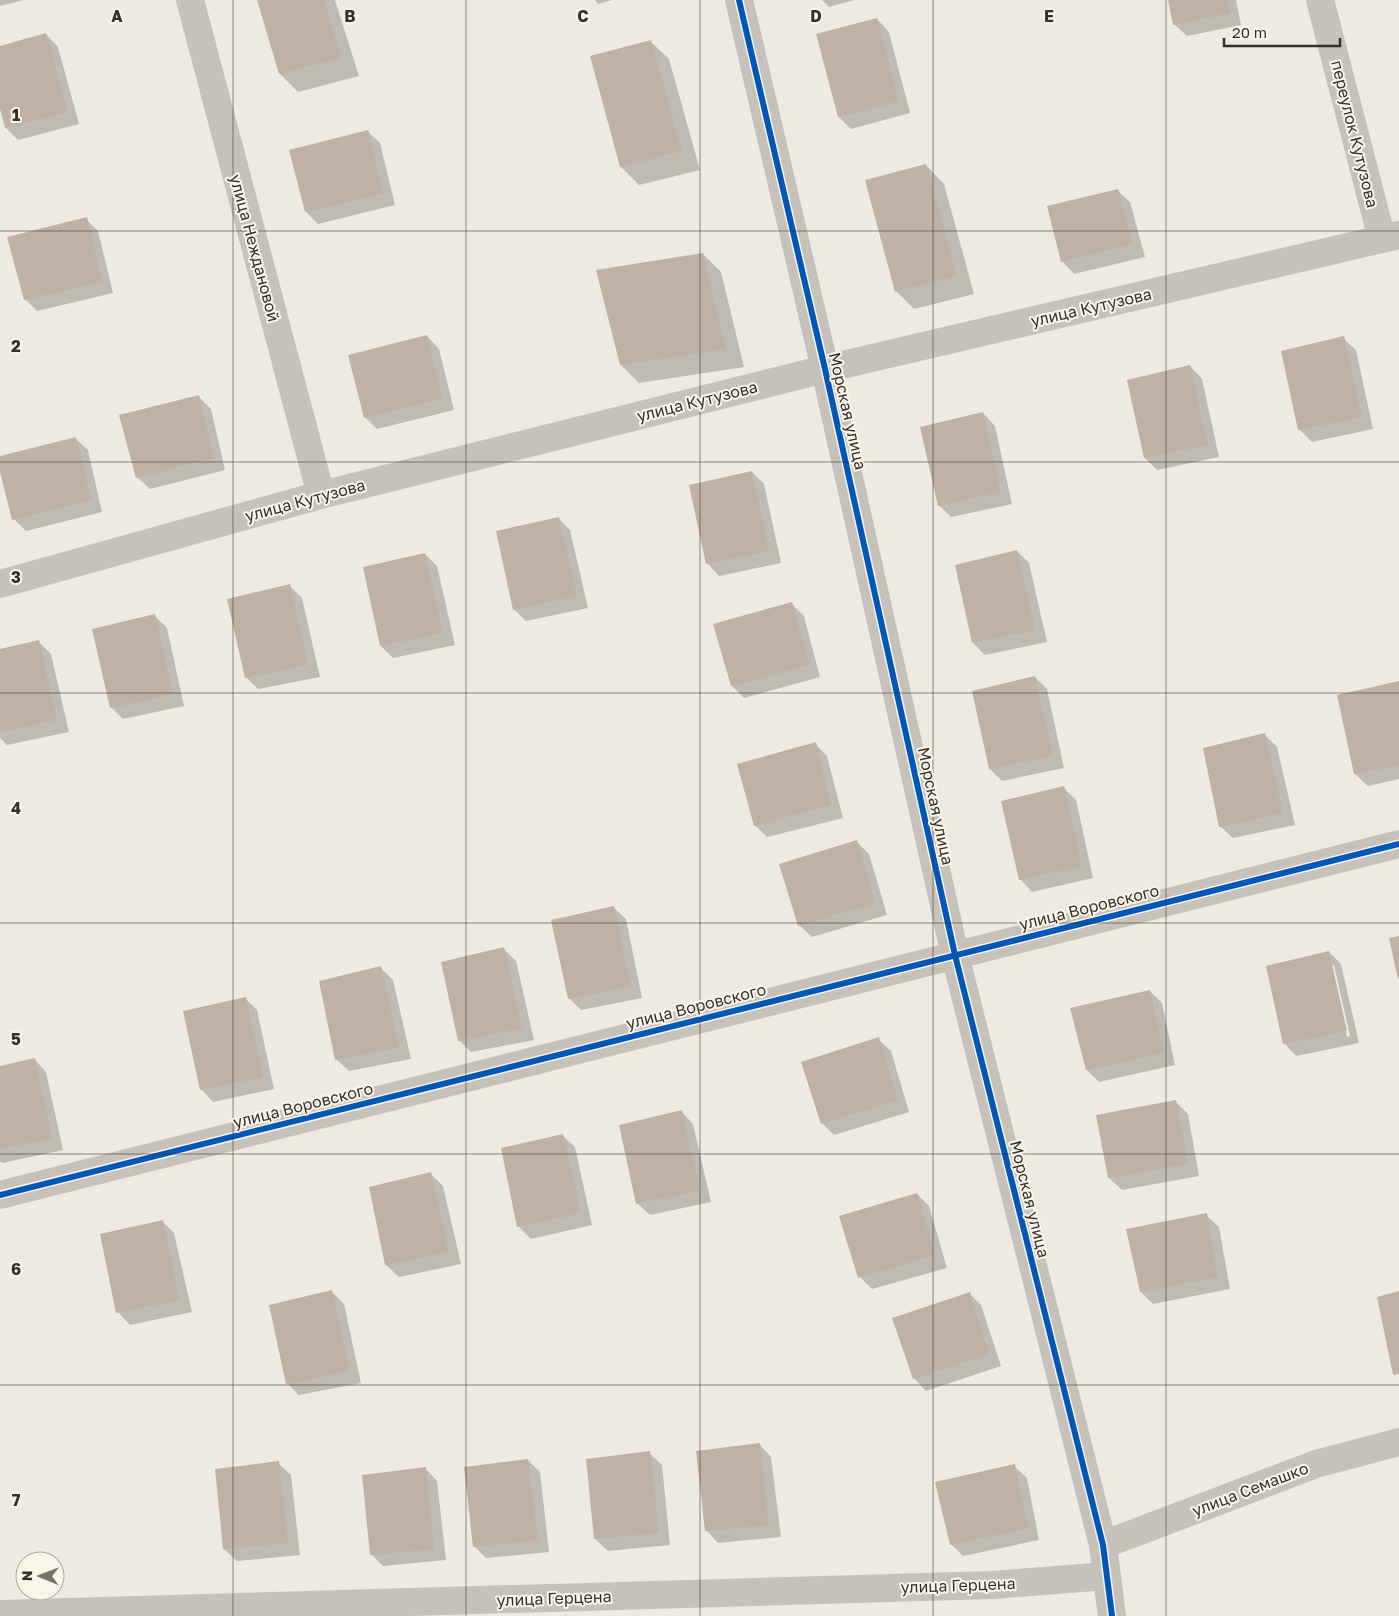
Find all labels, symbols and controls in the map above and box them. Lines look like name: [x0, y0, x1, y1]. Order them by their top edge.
text: A: [111, 6, 123, 26]
text: B: [344, 6, 356, 26]
text: C: [577, 6, 589, 26]
text: D: [810, 6, 822, 26]
text: E: [1044, 6, 1054, 26]
scale bar: [1224, 15, 1340, 47]
text: 20 m: [1232, 23, 1267, 41]
street label: переулок Кутузова: [1327, 58, 1383, 210]
text: 1: [12, 105, 20, 125]
street label: улица Неждановой: [226, 172, 284, 324]
street label: улица Кутузова: [1029, 283, 1153, 331]
text: 2: [11, 336, 21, 356]
street label: Морская улица: [825, 350, 871, 472]
street label: улица Кутузова: [635, 376, 759, 426]
street label: улица Кутузова: [243, 474, 367, 526]
text: 3: [11, 567, 21, 587]
street label: Морская улица: [914, 745, 958, 867]
text: 4: [11, 798, 21, 818]
street label: улица Воровского: [1017, 880, 1161, 934]
street label: улица Воровского: [624, 979, 768, 1033]
text: 5: [11, 1029, 21, 1049]
street label: улица Воровского: [231, 1078, 375, 1132]
street label: Морская улица: [1006, 1138, 1054, 1260]
text: 6: [11, 1259, 21, 1279]
street label: улица Семашко: [1189, 1458, 1311, 1520]
text: 7: [12, 1490, 21, 1510]
north arrow: [15, 1551, 65, 1601]
text: N: [18, 1570, 35, 1581]
street label: улица Герцена: [900, 1573, 1016, 1597]
street label: улица Герцена: [496, 1586, 612, 1610]

